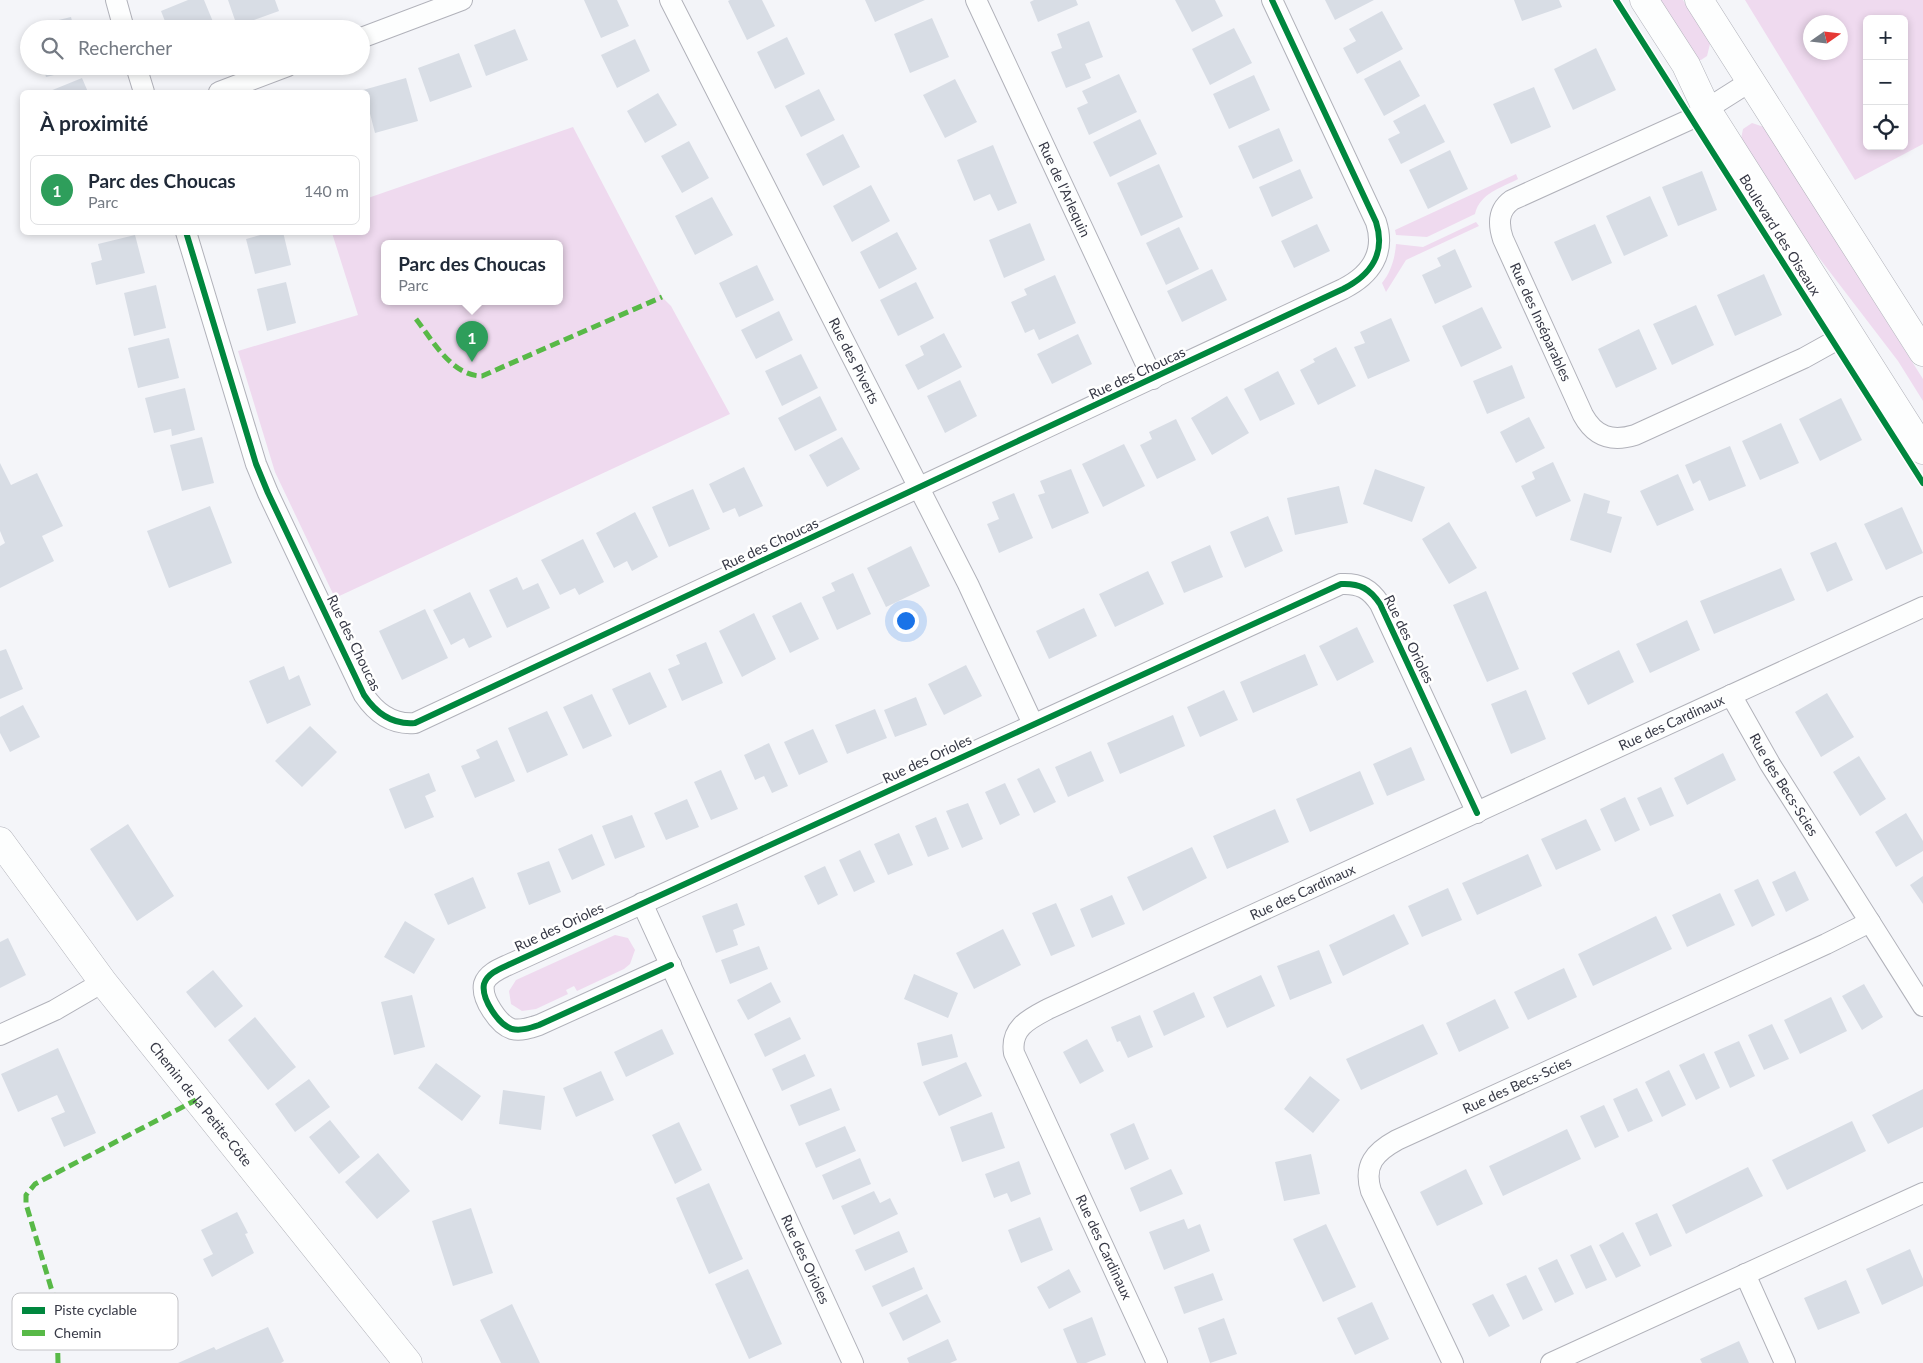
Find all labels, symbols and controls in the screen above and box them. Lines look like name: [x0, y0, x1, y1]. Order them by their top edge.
north arrow: [1803, 15, 1848, 60]
map controls: [1863, 15, 1908, 150]
button: +: [1863, 15, 1908, 60]
search box: [20, 20, 370, 75]
icon: search: [38, 34, 66, 62]
text: Rechercher: [78, 36, 172, 59]
button: −: [1863, 60, 1908, 105]
button: locate: [1863, 105, 1908, 150]
text: À proximité: [40, 110, 148, 135]
street label: Rue de l'Arlequin: [1035, 139, 1095, 240]
text: Parc des Choucas: [88, 169, 236, 192]
street label: Boulevard des Oiseaux: [1736, 171, 1825, 299]
text: 1: [52, 181, 62, 200]
text: 140 m: [304, 181, 349, 200]
text: Parc: [88, 192, 118, 211]
popup: [381, 240, 563, 305]
text: Parc des Choucas: [398, 252, 546, 275]
street label: Rue des Inséparables: [1507, 260, 1576, 384]
text: Parc: [398, 275, 429, 294]
street label: Rue des Piverts: [825, 315, 884, 407]
pin: 1: [456, 321, 488, 362]
street label: Rue des Choucas: [1086, 343, 1188, 402]
street label: Rue des Choucas: [719, 514, 821, 573]
street label: Rue des Choucas: [324, 592, 385, 694]
street label: Rue des Orioles: [1381, 592, 1438, 686]
your location: [893, 608, 919, 634]
street label: Rue des Cardinaux: [1616, 691, 1727, 754]
street label: Rue des Orioles: [880, 730, 974, 787]
street label: Rue des Becs-Scies: [1746, 730, 1822, 839]
street label: Rue des Cardinaux: [1247, 860, 1358, 923]
street label: Rue des Orioles: [512, 898, 606, 955]
street label: Chemin de la Petite-Côte: [146, 1038, 256, 1169]
street label: Rue des Becs-Scies: [1460, 1053, 1574, 1117]
street label: Rue des Cardinaux: [1073, 1192, 1136, 1302]
street label: Rue des Orioles: [778, 1212, 834, 1306]
legend: [12, 1293, 178, 1350]
text: Piste cyclable: [54, 1301, 137, 1318]
text: Chemin: [54, 1324, 101, 1341]

